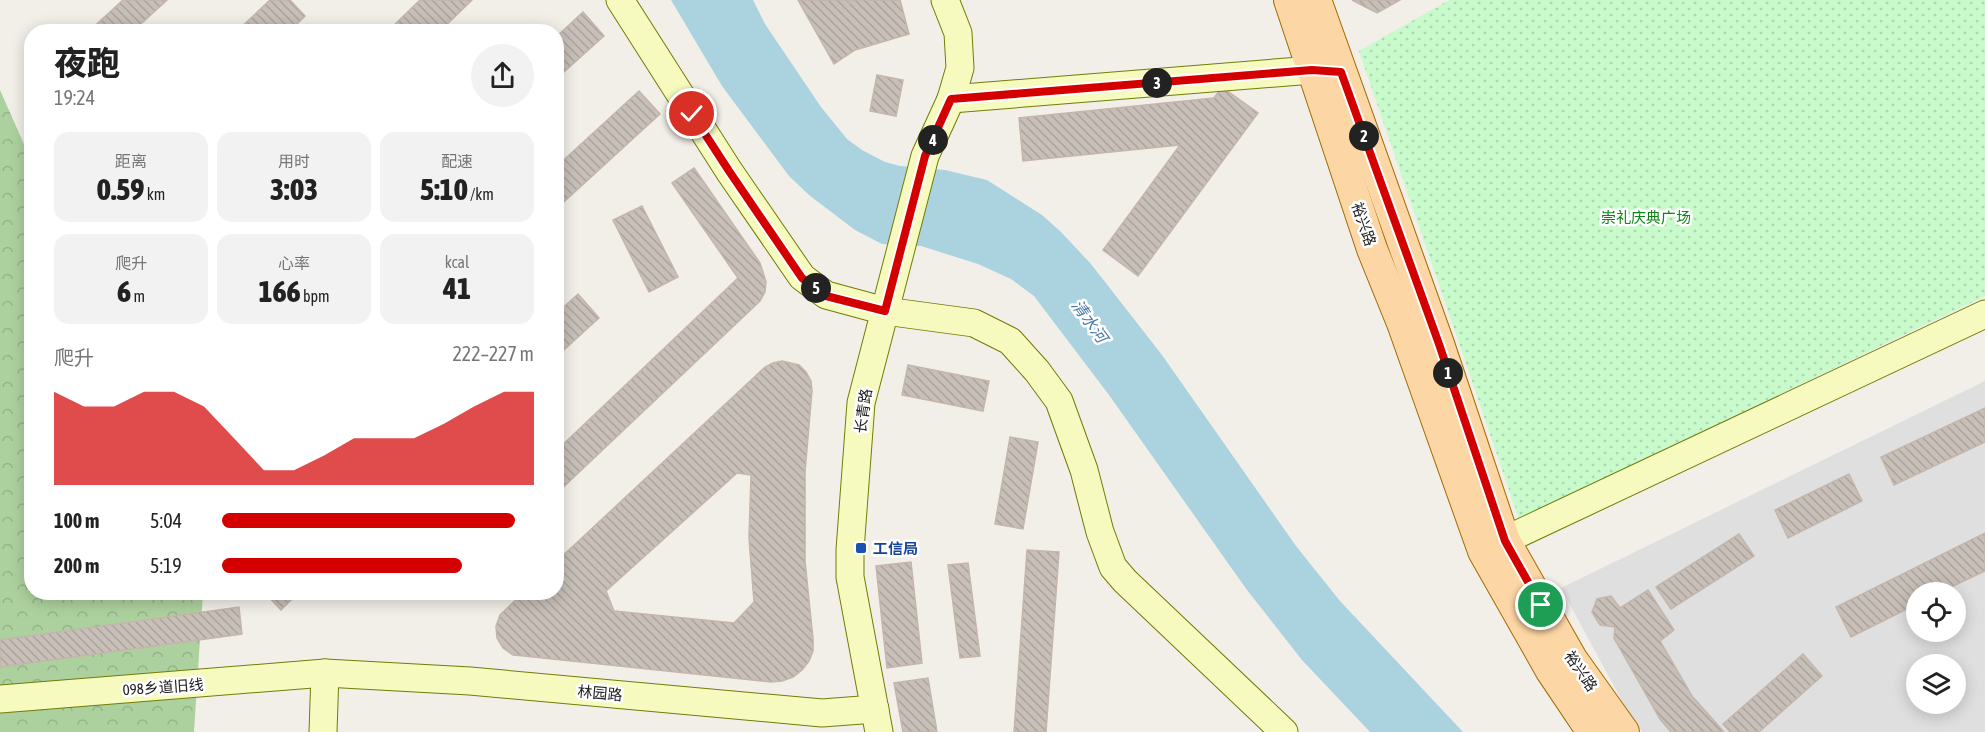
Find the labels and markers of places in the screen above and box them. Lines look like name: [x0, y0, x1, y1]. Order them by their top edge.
pin: 3: [1142, 68, 1172, 98]
pin: [666, 88, 717, 139]
pin: 2: [1349, 121, 1379, 151]
pin: 4: [918, 125, 948, 155]
pin: 5: [801, 273, 831, 303]
pin: 1: [1433, 358, 1463, 388]
place label: 工信局: [873, 540, 918, 557]
marker: 工信局: [854, 541, 868, 555]
pin: [1515, 579, 1566, 630]

